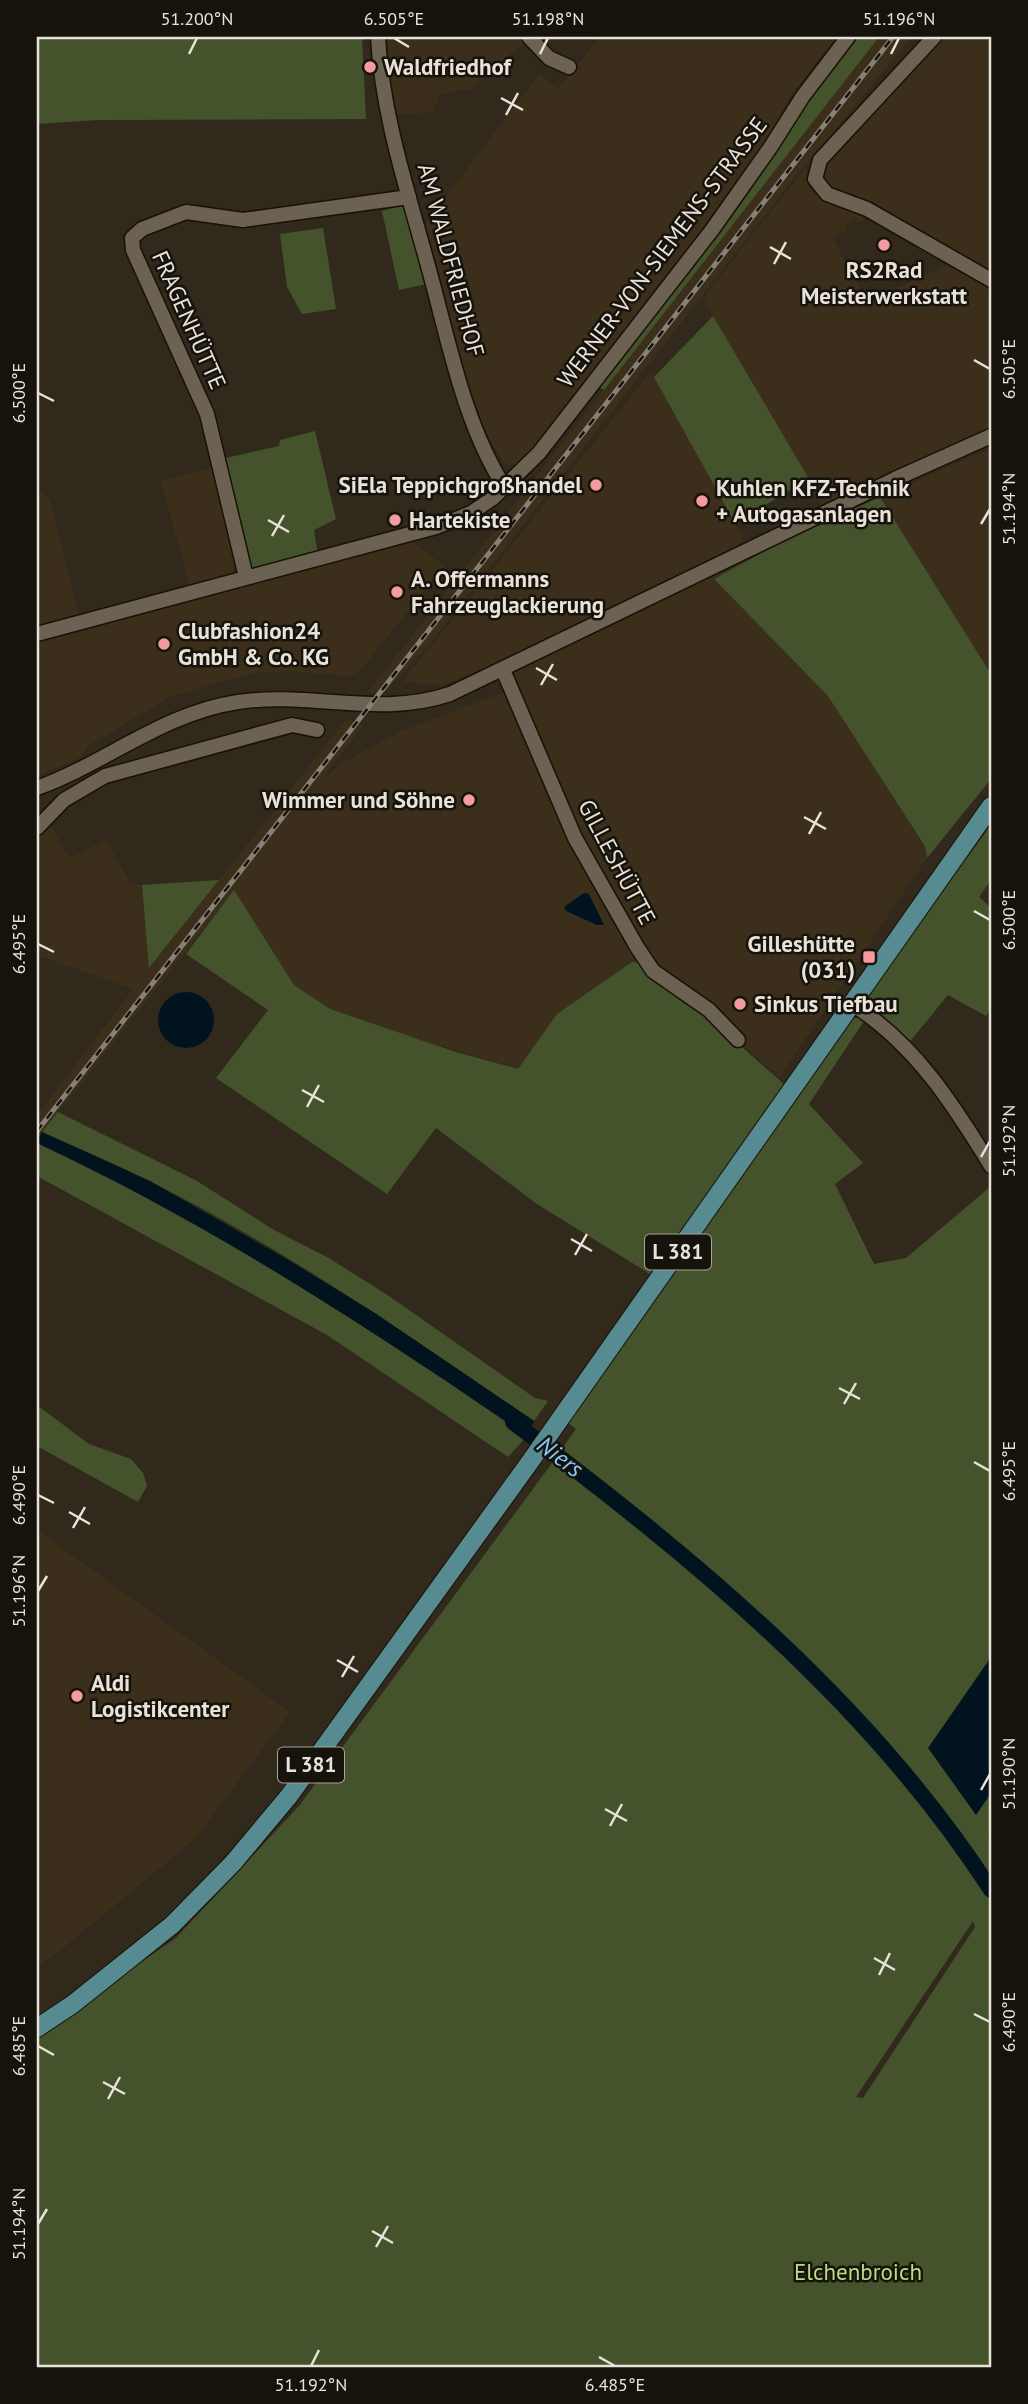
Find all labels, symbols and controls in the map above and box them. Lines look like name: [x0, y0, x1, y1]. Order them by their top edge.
text: 51.200°N: [161, 7, 233, 30]
text: 6.505°E: [364, 7, 424, 30]
text: 51.198°N: [512, 7, 584, 30]
text: 51.196°N: [863, 7, 935, 30]
place label: Waldfriedhof: [384, 52, 513, 81]
marker: Waldfriedhof: [362, 59, 378, 75]
street label: WERNER-VON-SIEMENS-STRASSE: [550, 111, 773, 393]
street label: AM WALDFRIEDHOF: [412, 160, 491, 360]
marker: RS2Rad Meisterwerkstatt: [876, 237, 892, 253]
street label: FRAGENHÜTTE: [146, 246, 233, 394]
place label: RS2Rad Meisterwerkstatt: [801, 255, 967, 310]
text: 6.505°E: [997, 339, 1020, 399]
text: 6.500°E: [7, 363, 30, 423]
place label: SiEla Teppichgroßhandel: [339, 470, 582, 499]
place label: Kuhlen KFZ-Technik + Autogasanlagen: [716, 473, 910, 528]
text: 51.194°N: [997, 473, 1020, 545]
marker: SiEla Teppichgroßhandel: [588, 477, 604, 493]
marker: Kuhlen KFZ-Technik + Autogasanlagen: [694, 493, 710, 509]
place label: Hartekiste: [409, 505, 511, 534]
marker: Hartekiste: [387, 512, 403, 528]
place label: A. Offermanns Fahrzeuglackierung: [411, 564, 604, 619]
marker: A. Offermanns Fahrzeuglackierung: [389, 584, 405, 600]
place label: Clubfashion24 GmbH & Co. KG: [178, 616, 329, 671]
marker: Clubfashion24 GmbH & Co. KG: [156, 636, 172, 652]
place label: Wimmer und Söhne: [262, 785, 455, 814]
marker: Wimmer und Söhne: [461, 792, 477, 808]
street label: GILLESHÜTTE: [572, 794, 663, 929]
text: 6.500°E: [997, 890, 1020, 950]
text: 6.495°E: [7, 914, 30, 974]
place label: Gilleshütte (031): [748, 929, 855, 984]
marker: Gilleshütte (031): [861, 949, 877, 965]
place label: Sinkus Tiefbau: [754, 989, 898, 1018]
marker: Sinkus Tiefbau: [732, 996, 748, 1012]
text: 51.192°N: [997, 1105, 1020, 1177]
road number: L 381: [645, 1234, 711, 1270]
water label: Niers: [531, 1429, 590, 1484]
text: 6.495°E: [997, 1441, 1020, 1501]
text: 6.490°E: [7, 1465, 30, 1525]
text: 51.196°N: [7, 1555, 30, 1627]
place label: Aldi Logistikcenter: [91, 1668, 230, 1723]
marker: Aldi Logistikcenter: [69, 1688, 85, 1704]
text: 51.190°N: [997, 1738, 1020, 1810]
road number: L 381: [278, 1748, 344, 1782]
text: 6.490°E: [997, 1992, 1020, 2052]
text: 6.485°E: [7, 2016, 30, 2076]
text: 51.194°N: [7, 2188, 30, 2260]
park label: Elchenbroich: [794, 2257, 922, 2286]
text: 51.192°N: [275, 2373, 347, 2396]
text: 6.485°E: [585, 2373, 645, 2396]

